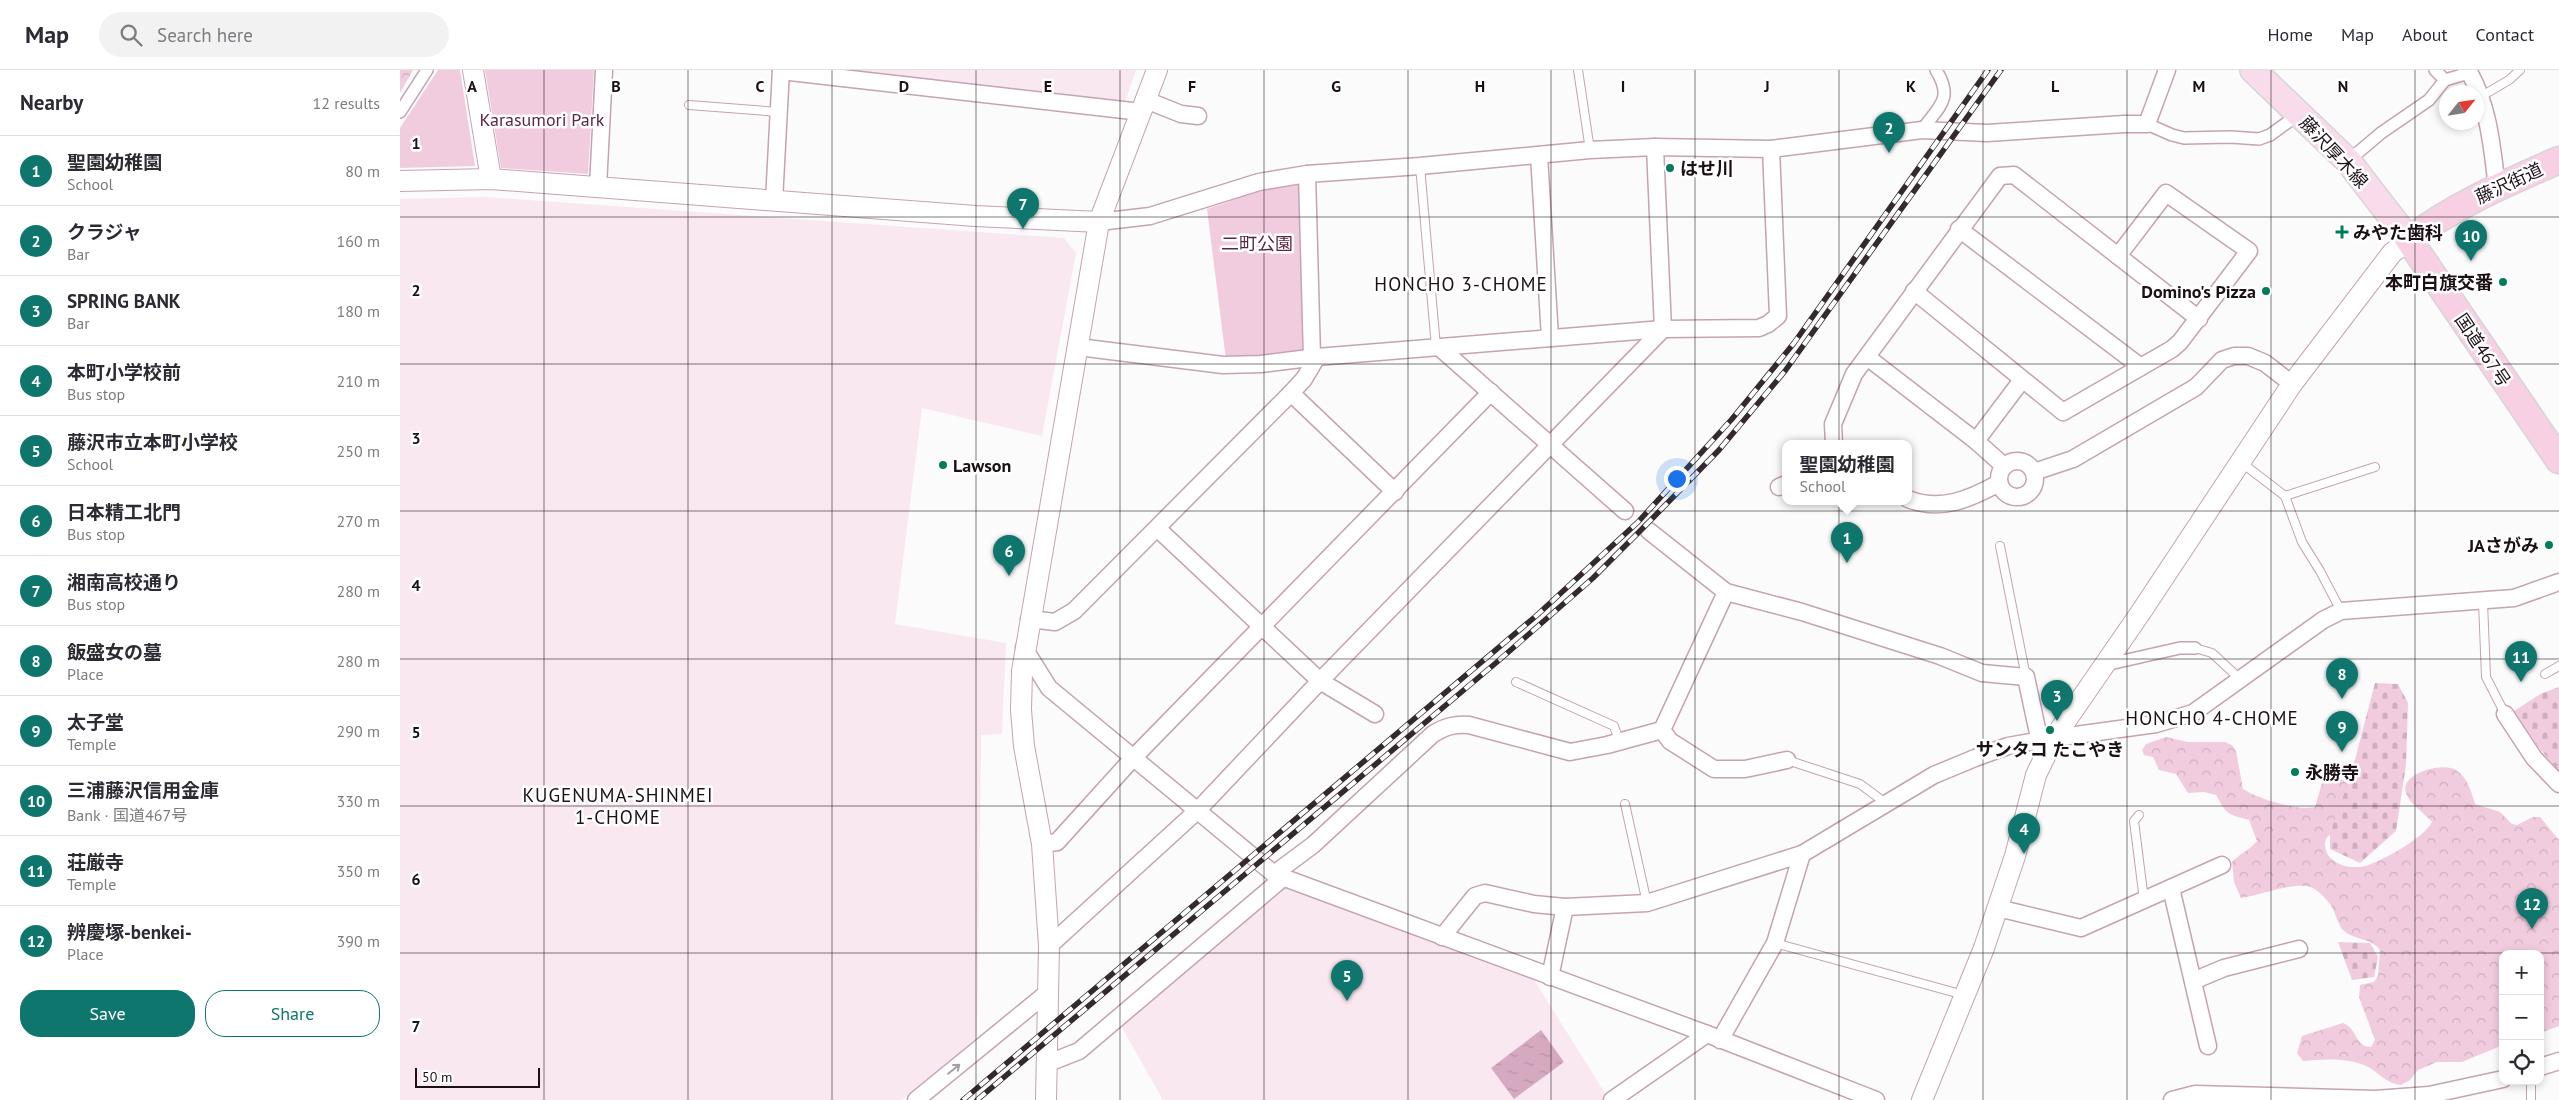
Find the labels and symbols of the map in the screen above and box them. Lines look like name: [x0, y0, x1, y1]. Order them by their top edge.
text: A: [467, 76, 477, 96]
text: B: [611, 76, 621, 96]
text: C: [756, 76, 765, 96]
text: D: [899, 76, 909, 96]
text: E: [1044, 76, 1052, 96]
text: F: [1188, 76, 1196, 96]
text: G: [1331, 76, 1341, 96]
text: H: [1475, 76, 1485, 96]
text: I: [1621, 76, 1625, 96]
text: J: [1763, 76, 1770, 96]
text: K: [1906, 76, 1916, 96]
text: L: [2051, 76, 2060, 96]
text: M: [2193, 76, 2205, 96]
text: N: [2338, 76, 2348, 96]
north arrow: [2439, 85, 2484, 130]
park label: Karasumori Park: [480, 108, 605, 131]
street label: 藤沢厚木線: [2295, 111, 2373, 193]
pin: 2: [1873, 112, 1905, 153]
text: 1: [411, 133, 421, 153]
place label: はせ川: [1680, 157, 1734, 180]
street label: 藤沢街道: [2472, 157, 2546, 209]
marker: はせ川: [1664, 162, 1676, 174]
pin: 7: [1007, 188, 1039, 229]
pin: 10: [2455, 220, 2487, 261]
place label: みやた歯科: [2353, 221, 2443, 244]
marker: みやた歯科: [2335, 225, 2349, 239]
park label: 二町公園: [1221, 232, 1293, 255]
place label: 本町白旗交番: [2385, 271, 2493, 294]
district label: HONCHO 3-CHOME: [1374, 272, 1548, 296]
marker: 本町白旗交番: [2497, 276, 2509, 288]
text: 2: [411, 280, 421, 300]
place label: Domino's Pizza: [2141, 280, 2256, 303]
marker: Domino's Pizza: [2260, 285, 2272, 297]
street label: 国道467号: [2450, 309, 2516, 391]
text: 3: [411, 428, 421, 448]
place label: Lawson: [953, 454, 1011, 477]
marker: Lawson: [937, 459, 949, 471]
your location: [1664, 466, 1690, 492]
pin: 1: [1831, 522, 1863, 563]
place label: JAさがみ: [2467, 534, 2539, 557]
pin: 6: [993, 535, 1025, 576]
marker: JAさがみ: [2543, 539, 2555, 551]
text: 4: [411, 575, 421, 595]
pin: 11: [2505, 641, 2537, 682]
pin: 8: [2326, 658, 2358, 699]
pin: 3: [2041, 680, 2073, 721]
district label: HONCHO 4-CHOME: [2125, 706, 2299, 730]
pin: 9: [2326, 711, 2358, 752]
text: 5: [411, 722, 421, 742]
marker: サンタコ たこやき: [2044, 724, 2056, 736]
place label: サンタコ たこやき: [1976, 738, 2124, 761]
place label: 永勝寺: [2305, 761, 2359, 784]
marker: 永勝寺: [2289, 766, 2301, 778]
district label: KUGENUMA-SHINMEI 1-CHOME: [522, 783, 714, 829]
pin: 4: [2008, 813, 2040, 854]
text: 6: [411, 869, 421, 889]
pin: 12: [2516, 888, 2548, 929]
pin: 5: [1331, 960, 1363, 1001]
text: 7: [411, 1016, 421, 1036]
one-way arrow: [947, 1064, 960, 1075]
scale bar: [415, 1065, 540, 1088]

